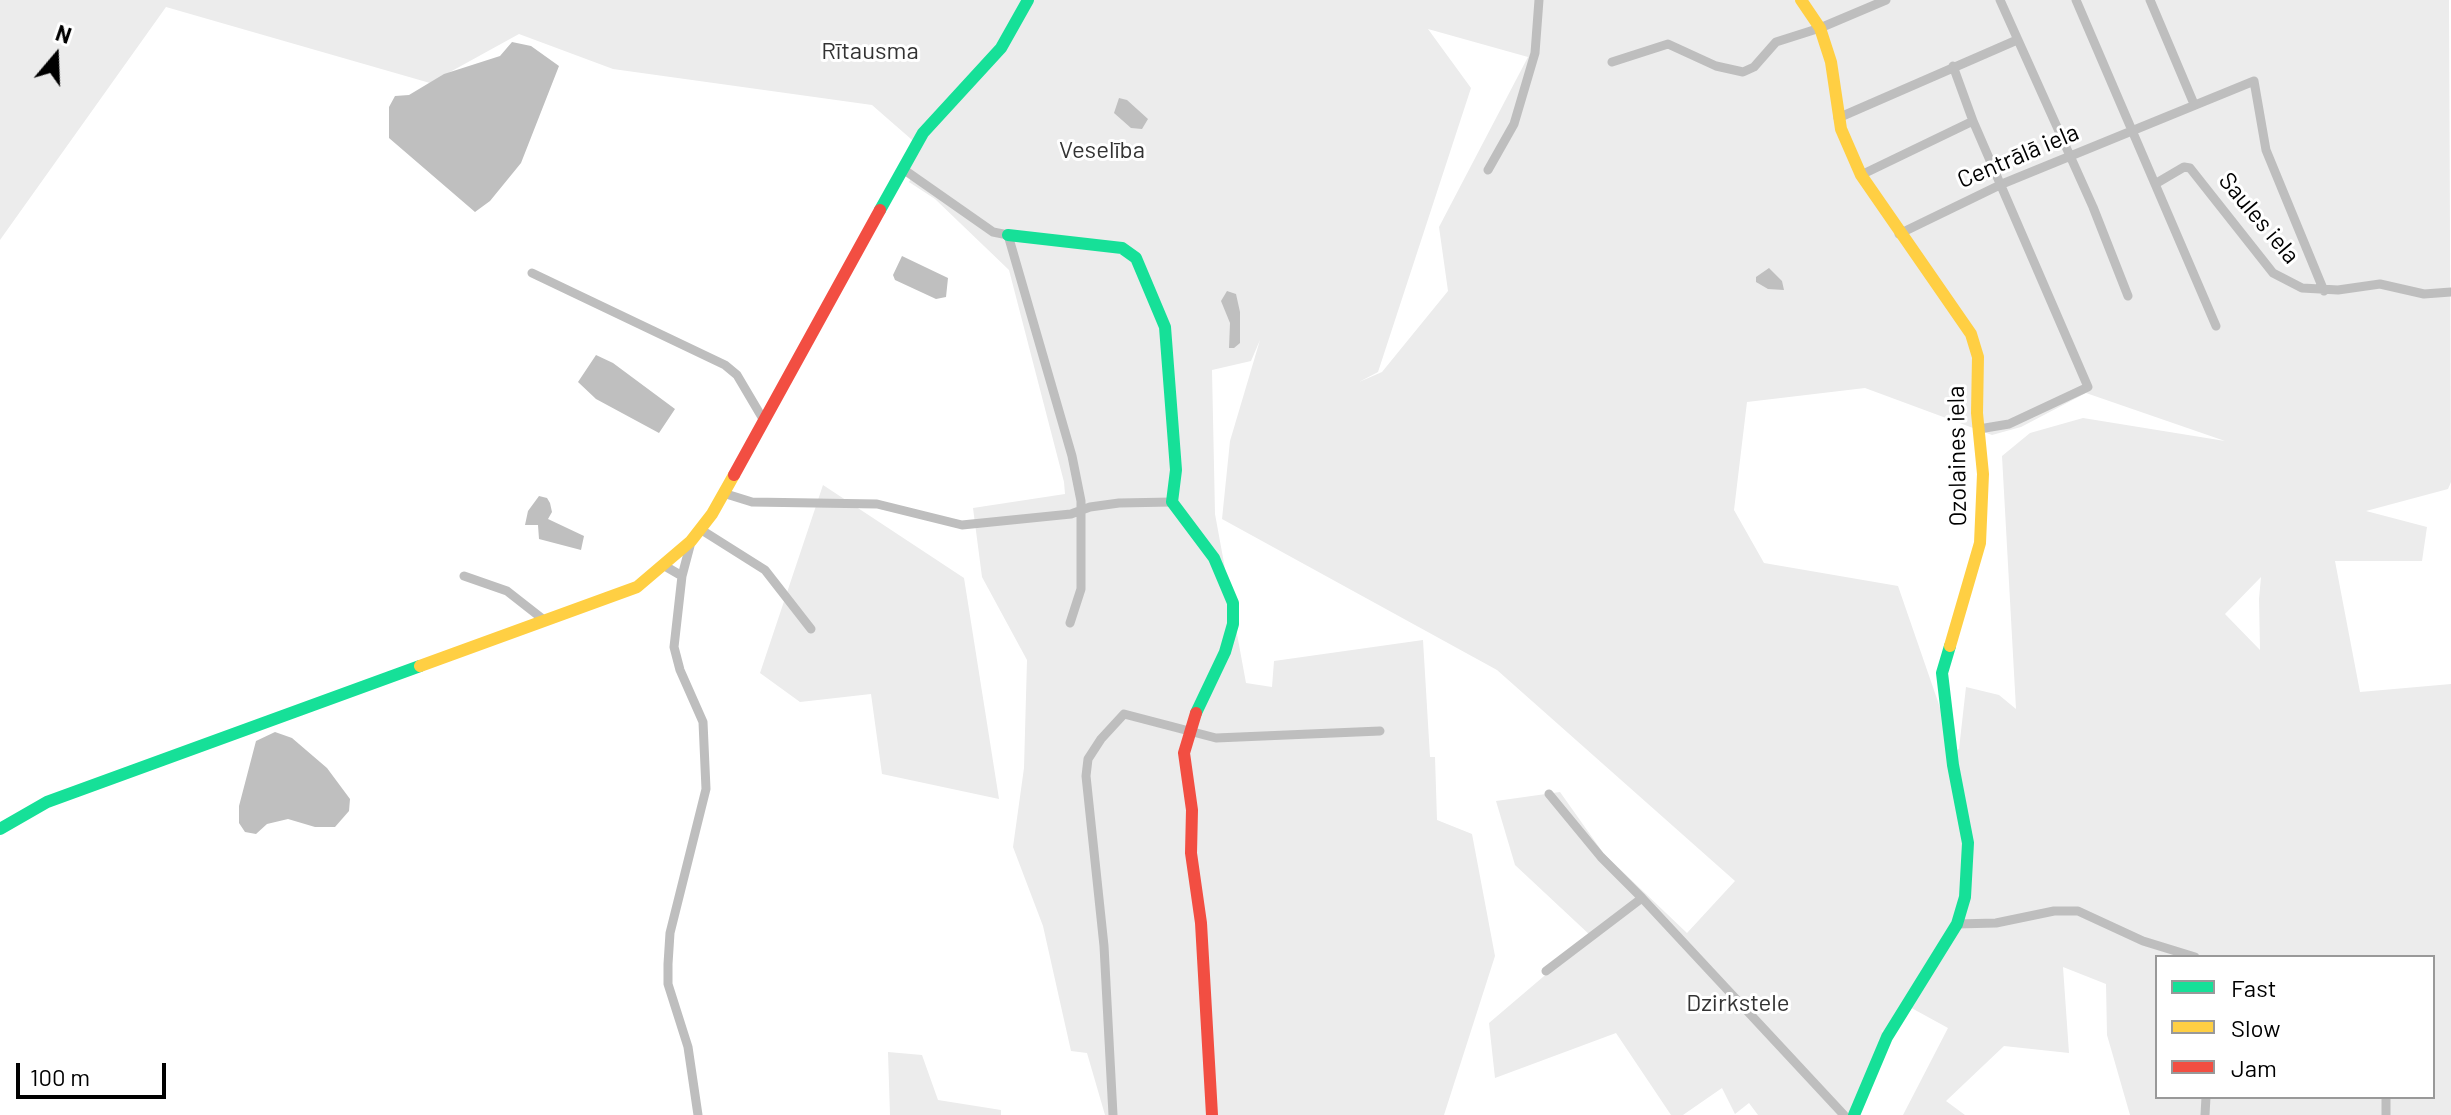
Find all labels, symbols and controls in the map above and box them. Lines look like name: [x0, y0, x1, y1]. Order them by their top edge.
north arrow: [16, 16, 96, 96]
text: N: [53, 19, 75, 48]
park label: Rītausma: [821, 37, 919, 65]
street label: Centrālā iela: [1953, 118, 2083, 194]
park label: Veselība: [1059, 136, 1145, 164]
street label: Saules iela: [2213, 167, 2305, 269]
street label: Ozolaines iela: [1941, 385, 1973, 527]
legend: [2155, 955, 2435, 1099]
text: Fast: [2231, 973, 2276, 1002]
park label: Dzirkstele: [1686, 989, 1790, 1017]
text: Slow: [2231, 1013, 2280, 1042]
scale bar: [20, 1047, 170, 1097]
text: Jam: [2231, 1053, 2277, 1082]
text: 100 m: [30, 1062, 90, 1091]

